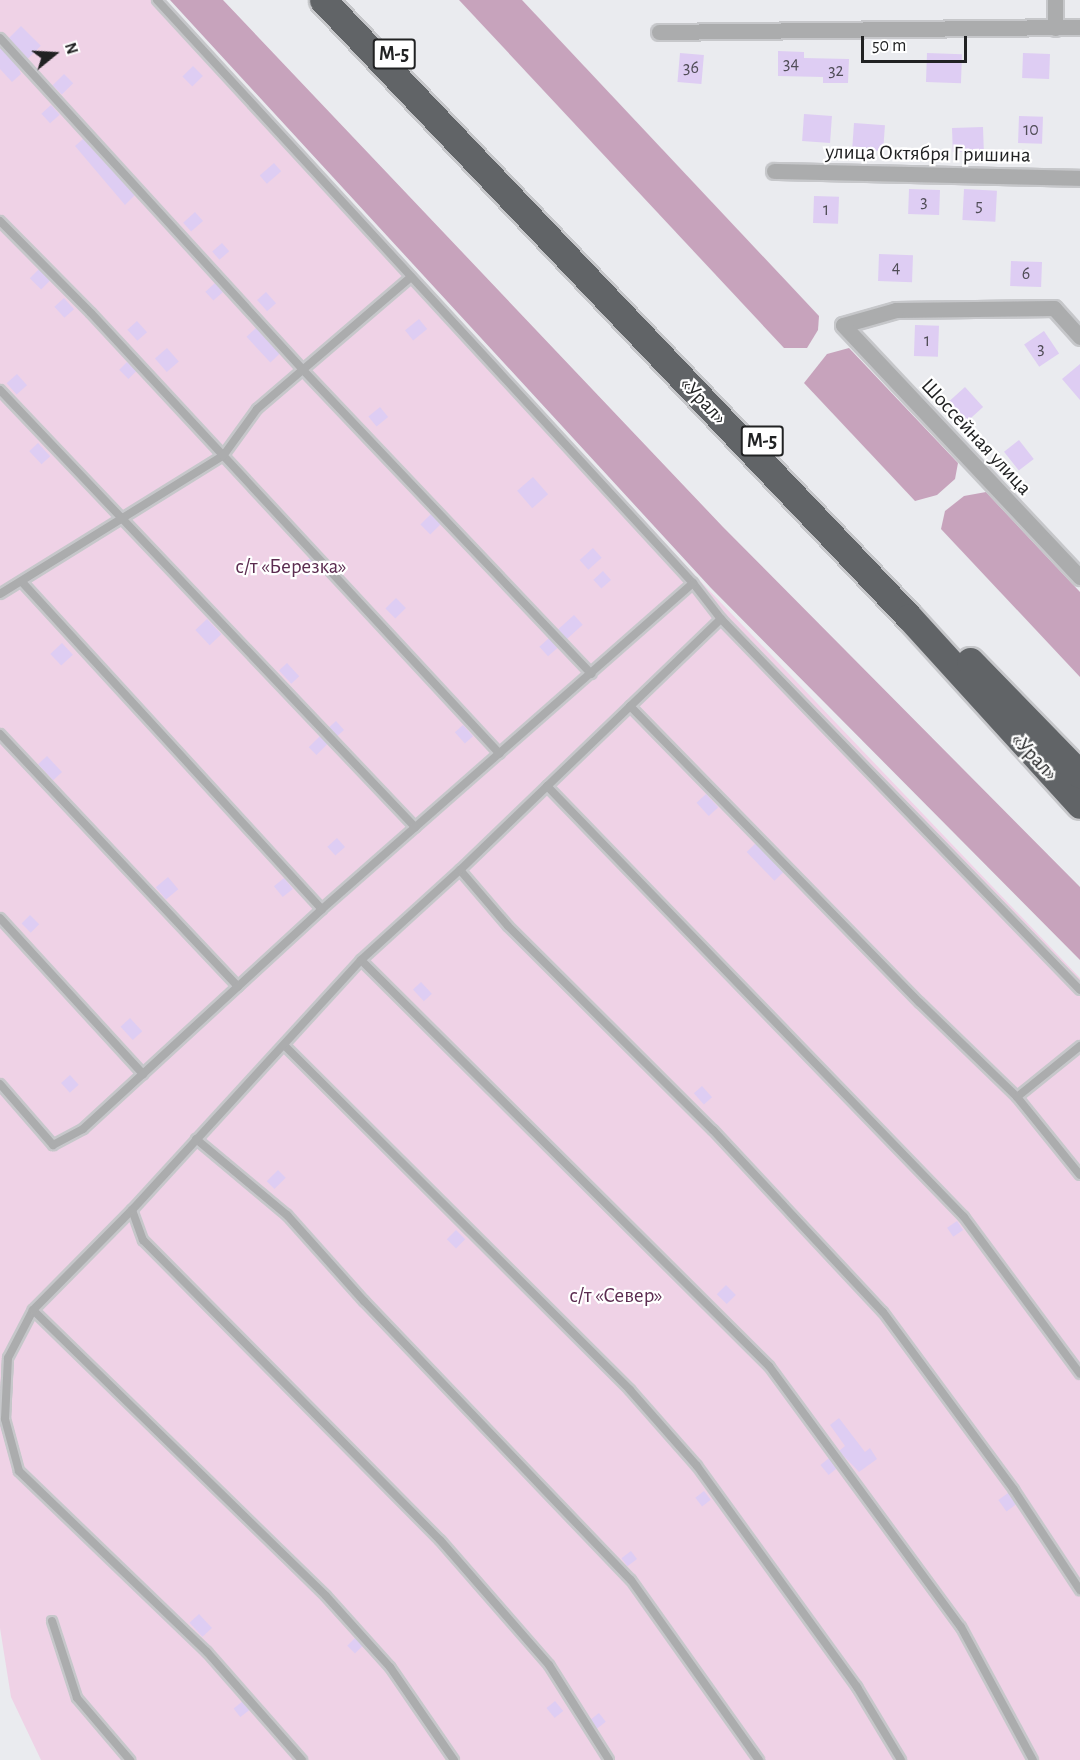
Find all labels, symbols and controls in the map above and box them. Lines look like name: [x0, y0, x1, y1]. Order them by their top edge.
north arrow: [24, 24, 84, 84]
scale bar: [864, 24, 970, 62]
road number: М-5: [372, 37, 416, 71]
text: 50 m: [872, 37, 906, 55]
text: N: [62, 41, 80, 56]
house number: 34: [783, 53, 799, 75]
house number: 36: [683, 57, 699, 79]
house number: 32: [828, 60, 844, 82]
house number: 10: [1023, 119, 1039, 141]
street label: улица Октября Гришина: [825, 140, 1031, 168]
house number: 3: [920, 191, 928, 213]
house number: 5: [975, 195, 983, 217]
house number: 1: [823, 199, 829, 221]
house number: 4: [892, 257, 900, 279]
house number: 6: [1022, 263, 1030, 285]
house number: 1: [924, 330, 930, 352]
house number: 3: [1037, 338, 1045, 360]
street label: «Урал»: [674, 372, 732, 430]
street label: Шоссейная улица: [915, 373, 1037, 501]
road number: М-5: [740, 424, 784, 458]
park label: с/т «Березка»: [235, 554, 347, 580]
street label: «Урал»: [1005, 728, 1063, 786]
park label: с/т «Север»: [569, 1283, 663, 1309]

